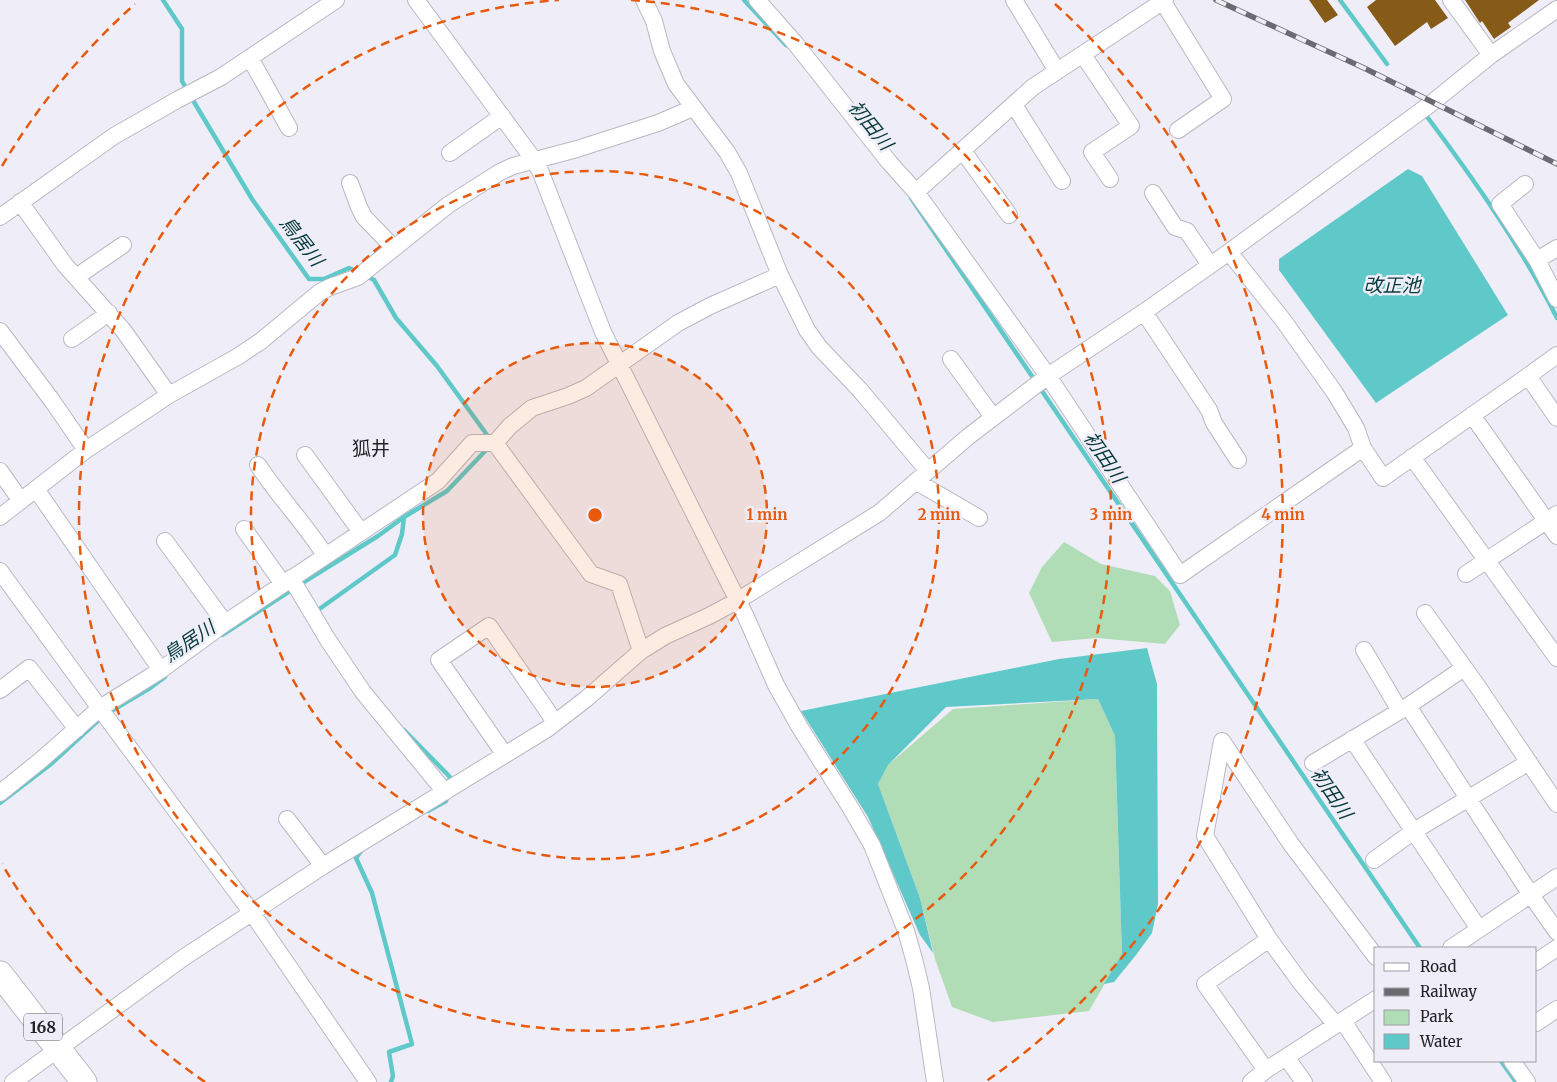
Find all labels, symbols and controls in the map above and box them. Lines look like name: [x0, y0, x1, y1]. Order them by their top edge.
water label: 初田川: [844, 95, 900, 156]
water label: 鳥居川: [275, 211, 330, 272]
water label: 改正池: [1363, 273, 1422, 297]
water label: 初田川: [1079, 427, 1132, 489]
district label: 狐井: [352, 436, 390, 460]
text: 1 min: [747, 505, 787, 524]
text: 2 min: [918, 505, 960, 524]
text: 3 min: [1090, 505, 1132, 524]
text: 4 min: [1261, 505, 1305, 524]
centre of rings: [586, 506, 604, 524]
water label: 鳥居川: [159, 614, 221, 667]
water label: 初田川: [1306, 763, 1359, 825]
legend: [1374, 947, 1537, 1062]
text: Road: [1420, 957, 1456, 976]
text: Railway: [1420, 982, 1477, 1001]
text: Park: [1420, 1007, 1454, 1026]
road number: 168: [24, 1014, 62, 1040]
text: Water: [1419, 1032, 1463, 1051]

